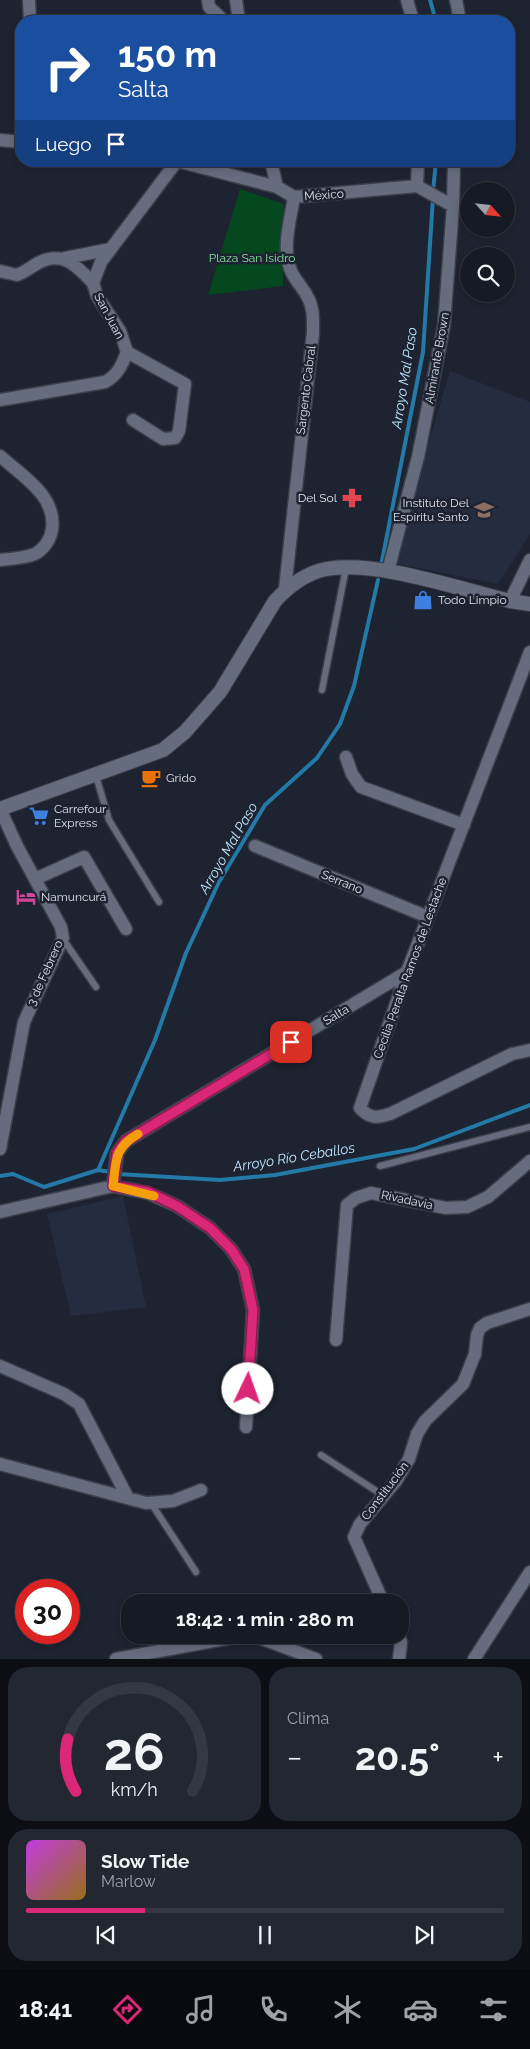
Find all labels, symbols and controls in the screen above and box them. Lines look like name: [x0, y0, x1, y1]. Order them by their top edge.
text: 150 m: [118, 34, 217, 75]
icon: right: [35, 35, 100, 100]
text: Salta: [118, 76, 169, 102]
icon: arrive: [102, 130, 130, 158]
text: Luego: [35, 133, 92, 155]
north arrow: [460, 182, 515, 238]
map controls: [460, 182, 515, 302]
street label: México: [304, 187, 344, 203]
button: search: [460, 247, 515, 302]
park label: Plaza San Isidro: [209, 251, 295, 265]
street label: San Juan: [91, 291, 127, 341]
street label: Almirante Brown: [422, 311, 452, 405]
water label: Arroyo Mal Paso: [388, 326, 420, 431]
street label: Sargento Cabral: [294, 344, 318, 435]
pharmacy icon: Del Sol: [341, 487, 363, 509]
place label: Del Sol: [298, 491, 338, 505]
place label: Instituto Del Espíritu Santo: [393, 496, 470, 524]
school or university icon: Instituto Del Espíritu Santo: [473, 499, 495, 521]
shop icon: Todo Limpio: [412, 589, 434, 611]
place label: Todo Limpio: [438, 593, 507, 607]
cafe icon: Grido: [140, 767, 162, 789]
place label: Grido: [166, 771, 196, 785]
water label: Arroyo Mal Paso: [195, 800, 261, 897]
place label: Carrefour Express: [54, 802, 107, 830]
supermarket icon: Carrefour Express: [28, 805, 50, 827]
street label: Serrano: [319, 867, 365, 897]
street label: Cecilia Peralta Ramos de Lestache: [371, 876, 449, 1060]
hotel icon: Namuncurá: [15, 886, 37, 908]
place label: Namuncurá: [41, 890, 106, 904]
street label: 3 de Febrero: [24, 938, 66, 1008]
street label: Salta: [321, 1002, 351, 1028]
pin: [270, 1021, 312, 1063]
icon: arrive: [277, 1028, 305, 1056]
water label: Arroyo Río Ceballos: [231, 1139, 356, 1175]
street label: Rivadavia: [380, 1188, 434, 1212]
position arrow: [221, 1362, 273, 1414]
street label: Constitución: [359, 1459, 411, 1523]
speed limit sign: 30: [15, 1579, 80, 1644]
text: 18:42 · 1 min · 280 m: [176, 1608, 354, 1630]
text: Clima: [287, 1709, 329, 1728]
text: 26: [104, 1721, 165, 1782]
text: 20.5°: [355, 1734, 440, 1779]
text: −: [287, 1741, 302, 1774]
text: +: [492, 1741, 504, 1774]
text: km/h: [111, 1779, 158, 1800]
text: Slow Tide: [101, 1850, 190, 1872]
text: Marlow: [101, 1872, 156, 1891]
icon: previous: [92, 1921, 120, 1949]
icon: pause: [251, 1921, 279, 1949]
icon: next: [410, 1921, 438, 1949]
icon: directions: [110, 1992, 145, 2027]
icon: music: [183, 1992, 218, 2027]
icon: phone: [256, 1992, 291, 2027]
icon: climate: [330, 1992, 365, 2027]
icon: car: [403, 1992, 438, 2027]
icon: filters: [476, 1992, 511, 2027]
text: 18:41: [19, 1996, 72, 2022]

